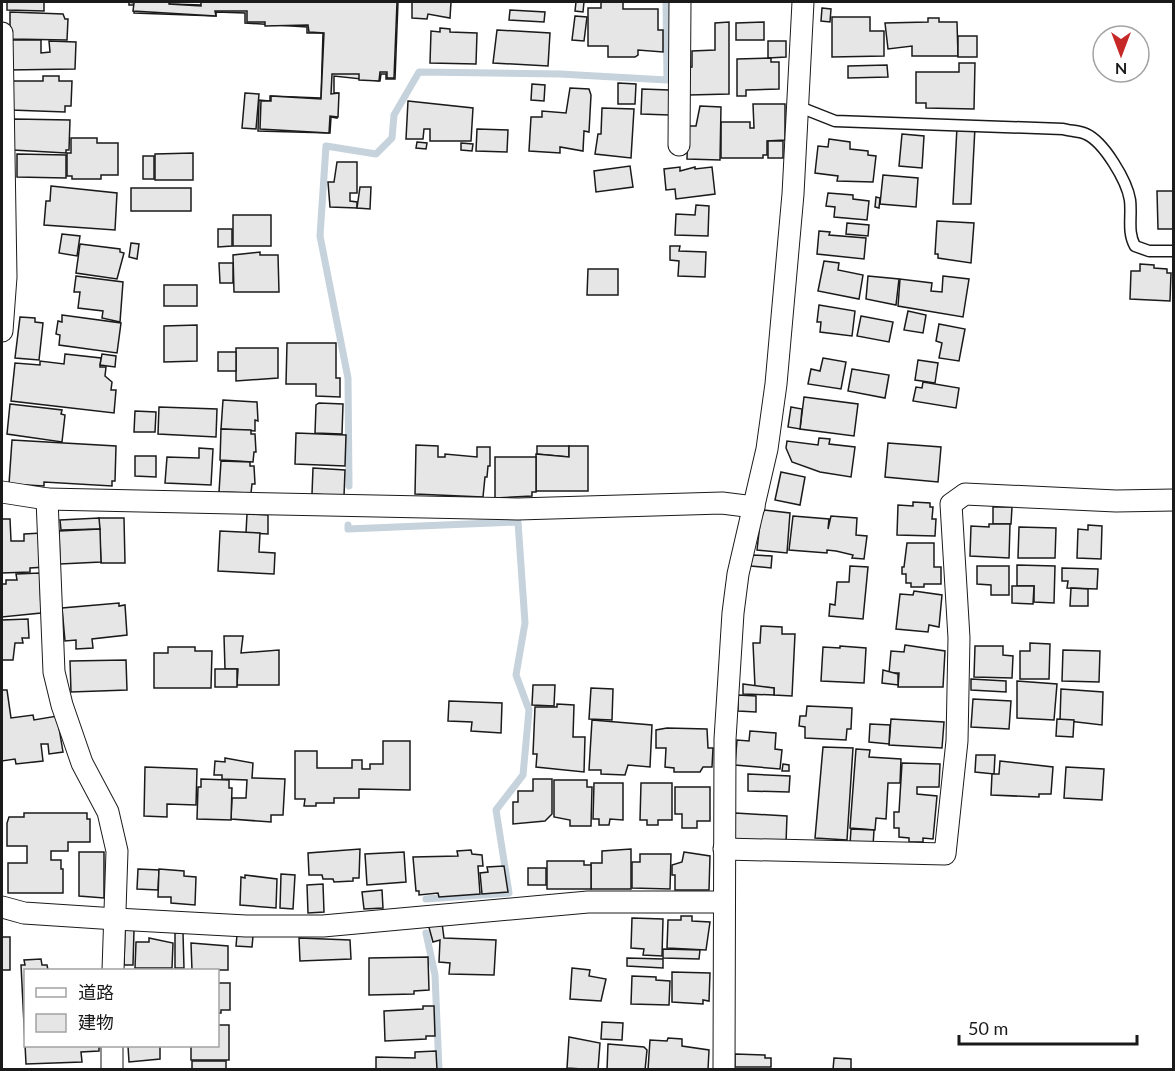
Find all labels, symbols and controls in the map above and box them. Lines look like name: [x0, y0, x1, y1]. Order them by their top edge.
north arrow: [1091, 24, 1151, 84]
text: N: [1115, 60, 1127, 79]
legend: [24, 969, 219, 1047]
text: 道路: [78, 981, 114, 1003]
scale bar: [959, 1008, 1138, 1046]
text: 建物: [78, 1011, 114, 1033]
text: 50 m: [968, 1017, 1008, 1039]

